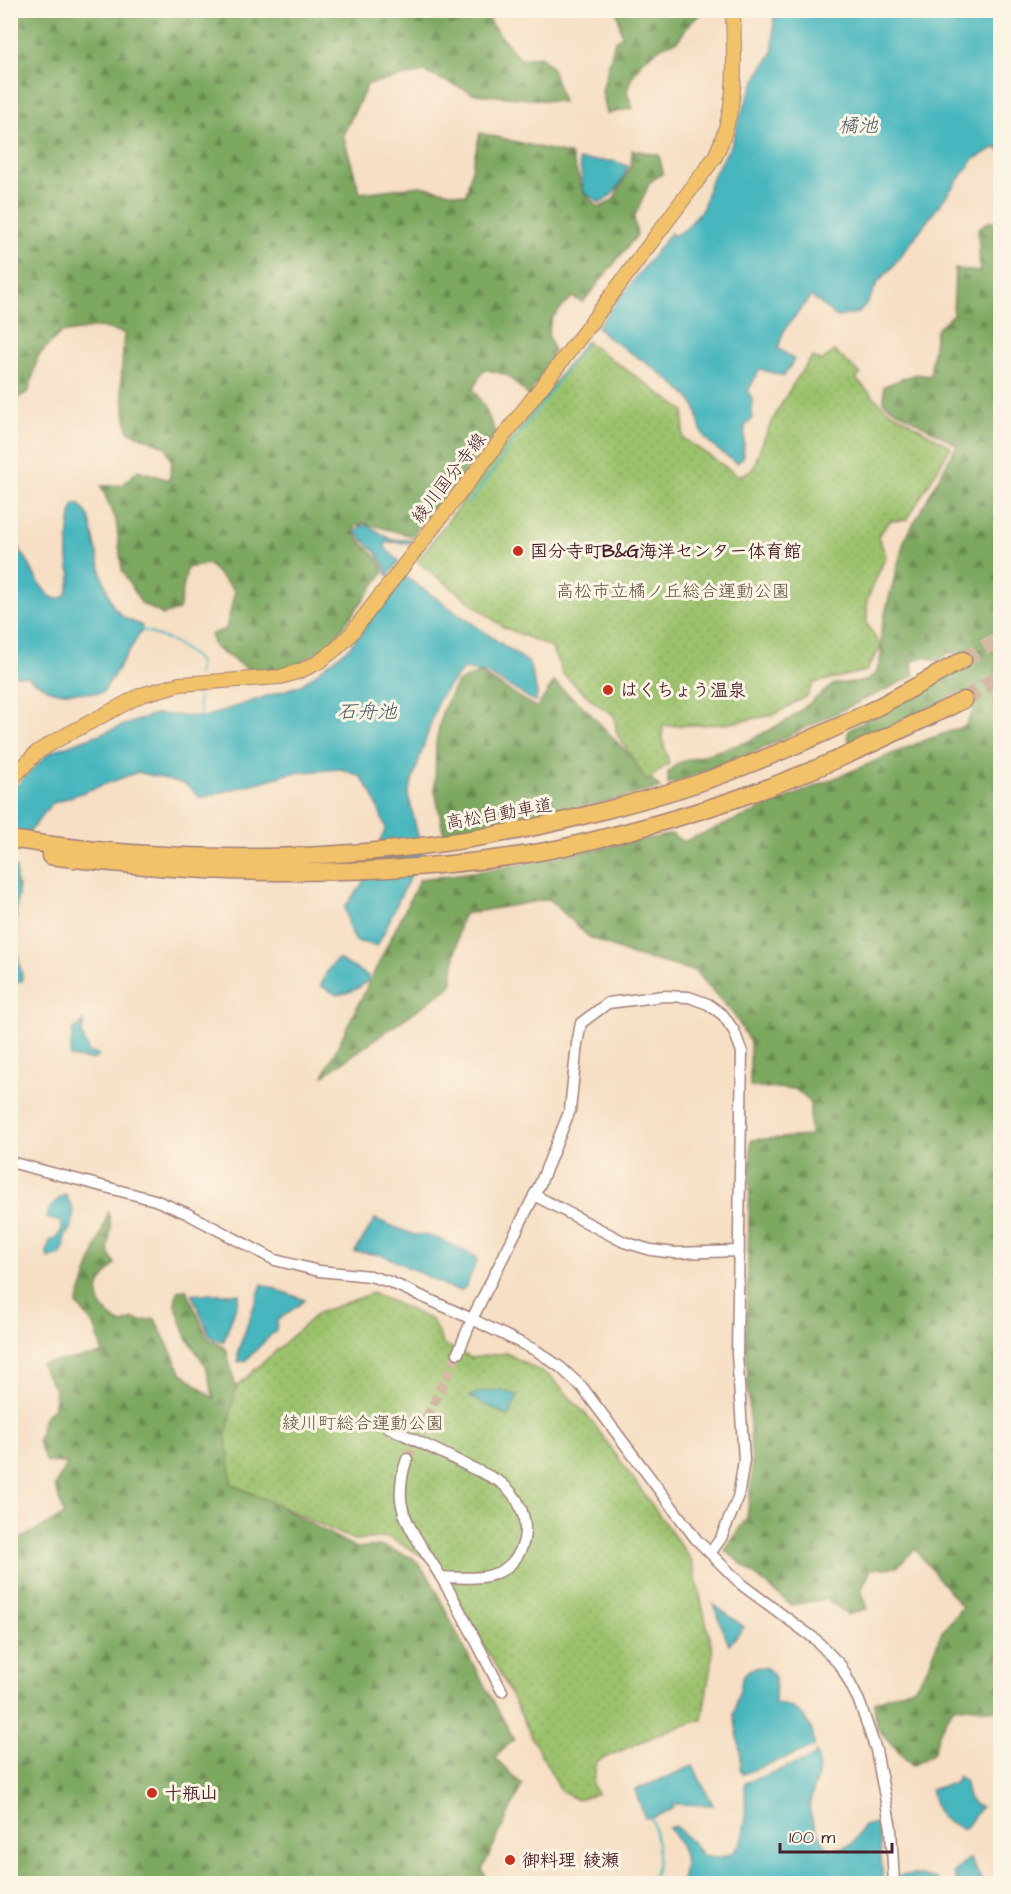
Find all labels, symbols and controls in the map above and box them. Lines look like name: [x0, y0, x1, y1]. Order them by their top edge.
water label: 橘池: [838, 112, 879, 140]
street label: 綾川国分寺線: [406, 428, 492, 528]
place label: 国分寺町B&G海洋センター体育館: [530, 539, 801, 564]
marker: 国分寺町B&G海洋センター体育館: [511, 544, 525, 558]
park label: 高松市立橘ノ丘総合運動公園: [556, 579, 790, 604]
place label: はくちょう温泉: [620, 678, 746, 703]
marker: はくちょう温泉: [601, 683, 615, 697]
water label: 石舟池: [337, 698, 398, 726]
street label: 高松自動車道: [444, 792, 554, 836]
park label: 綾川町総合運動公園: [282, 1411, 444, 1436]
place label: 十瓶山: [164, 1781, 218, 1806]
marker: 十瓶山: [145, 1786, 159, 1800]
scale bar: [780, 1816, 892, 1854]
text: 100 m: [789, 1825, 835, 1850]
place label: 御料理 綾瀬: [522, 1848, 619, 1873]
marker: 御料理 綾瀬: [503, 1853, 517, 1867]

